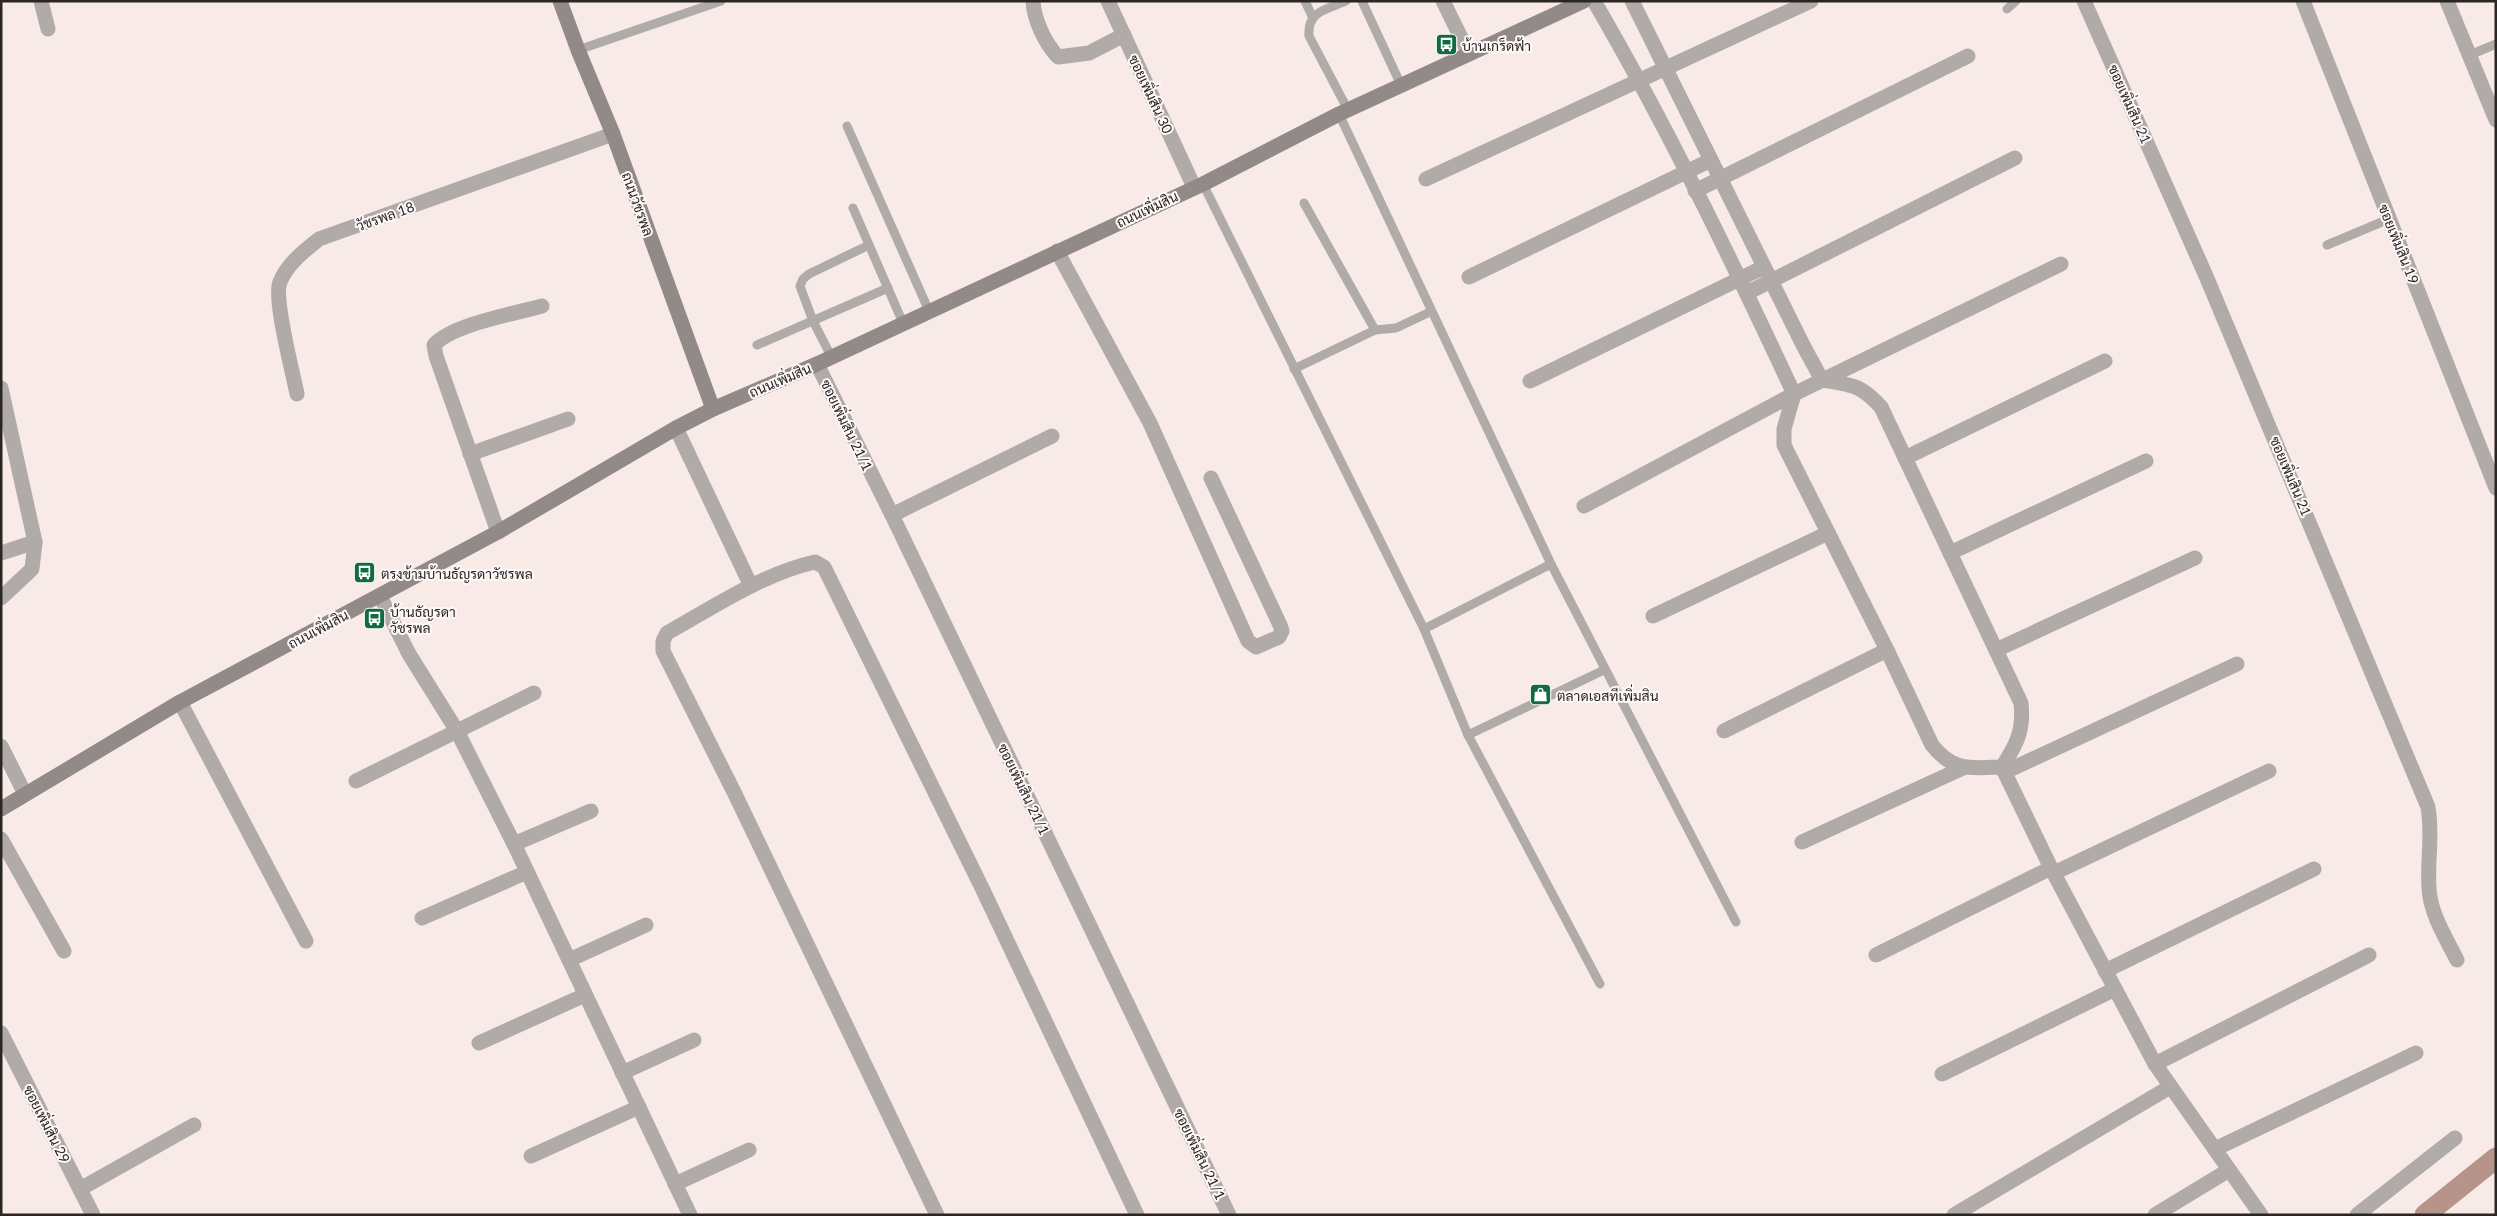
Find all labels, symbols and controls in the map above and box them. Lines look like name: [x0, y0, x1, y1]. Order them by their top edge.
bus stop icon: บ้านเกร็ดฟ้า: [1434, 33, 1458, 57]
place label: บ้านเกร็ดฟ้า: [1462, 37, 1531, 54]
street label: ซอยเพิ่มสิน 30: [1125, 51, 1179, 136]
street label: ซอยเพิ่มสิน 21: [2105, 61, 2157, 146]
street label: ถนนวัชรพล: [619, 170, 657, 238]
street label: ถนนเพิ่มสิน: [1112, 185, 1181, 231]
street label: วัชรพล 18: [354, 198, 416, 234]
street label: ซอยเพิ่มสิน 19: [2375, 201, 2425, 286]
street label: ถนนเพิ่มสิน: [745, 357, 814, 401]
street label: ซอยเพิ่มสิน 21/1: [818, 376, 878, 473]
street label: ซอยเพิ่มสิน 21: [2267, 433, 2318, 518]
bus stop icon: ตรงข้ามบ้านธัญรดาวัชรพล: [353, 561, 377, 585]
place label: ตรงข้ามบ้านธัญรดาวัชรพล: [381, 565, 533, 583]
place label: บ้านธัญรดา วัชรพล: [390, 603, 456, 636]
street label: ถนนเพิ่มสิน: [284, 604, 351, 652]
bus stop icon: บ้านธัญรดา วัชรพล: [362, 607, 386, 631]
shop icon: ตลาดเอสทีเพิ่มสิน: [1529, 683, 1553, 707]
place label: ตลาดเอสทีเพิ่มสิน: [1557, 684, 1659, 704]
street label: ซอยเพิ่มสิน 21/1: [995, 740, 1055, 837]
street label: ซอยเพิ่มสิน 29: [20, 1081, 76, 1166]
street label: ซอยเพิ่มสิน 21/1: [1171, 1105, 1231, 1202]

